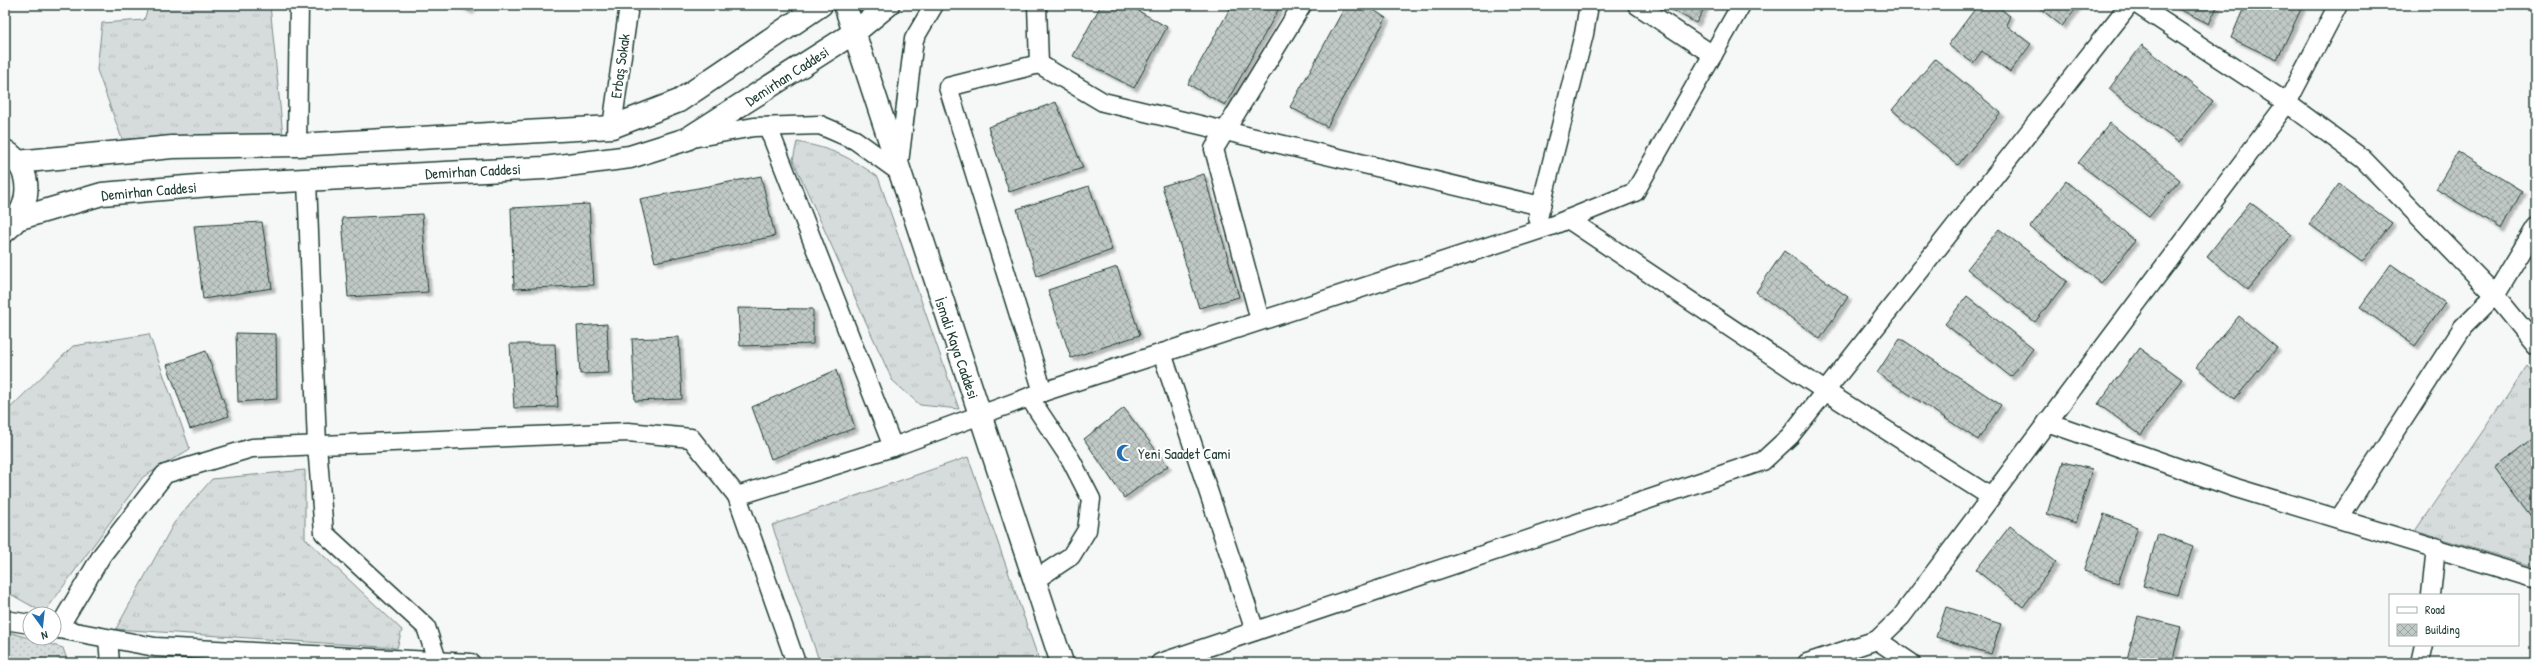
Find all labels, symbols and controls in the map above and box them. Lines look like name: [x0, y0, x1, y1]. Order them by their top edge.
street label: Erbaş Sokak: [605, 32, 635, 100]
street label: Demirhan Caddesi: [741, 41, 833, 111]
street label: Demirhan Caddesi: [425, 158, 521, 184]
street label: Demirhan Caddesi: [100, 176, 198, 206]
street label: İsmali Kaya Caddesi: [930, 294, 984, 402]
mosque icon: Yeni Saadet Cami: [1115, 443, 1135, 463]
place label: Yeni Saadet Cami: [1138, 443, 1231, 464]
legend: [2389, 594, 2519, 646]
text: Road: [2425, 601, 2445, 618]
north arrow: [22, 606, 62, 646]
text: Building: [2425, 621, 2460, 638]
text: N: [40, 628, 49, 643]

